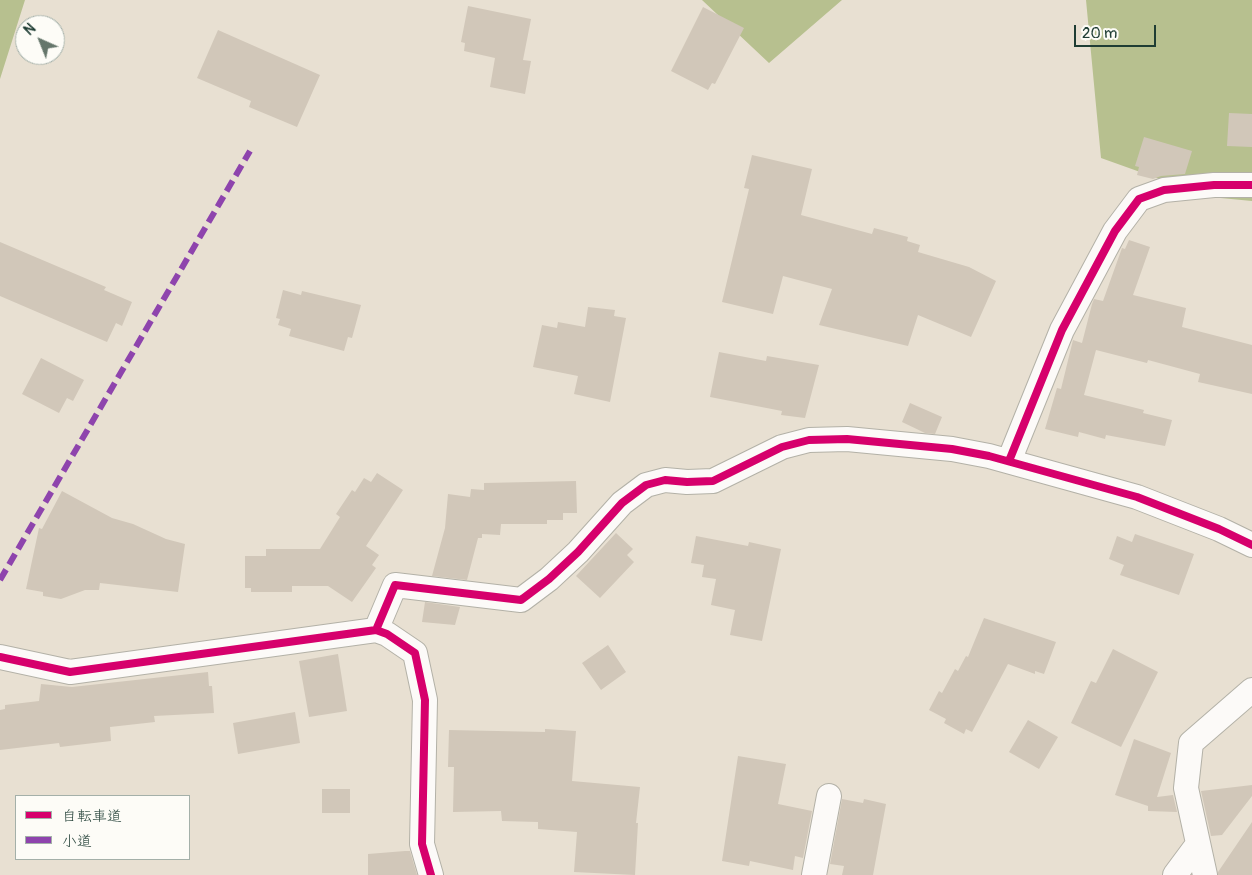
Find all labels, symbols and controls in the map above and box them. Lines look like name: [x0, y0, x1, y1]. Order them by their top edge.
north arrow: [15, 15, 65, 65]
scale bar: [1077, 15, 1160, 47]
text: N: [21, 20, 39, 39]
text: 20 m: [1082, 24, 1117, 43]
legend: [15, 795, 190, 860]
text: 自転車道: [62, 807, 122, 826]
text: 小道: [62, 832, 92, 851]

